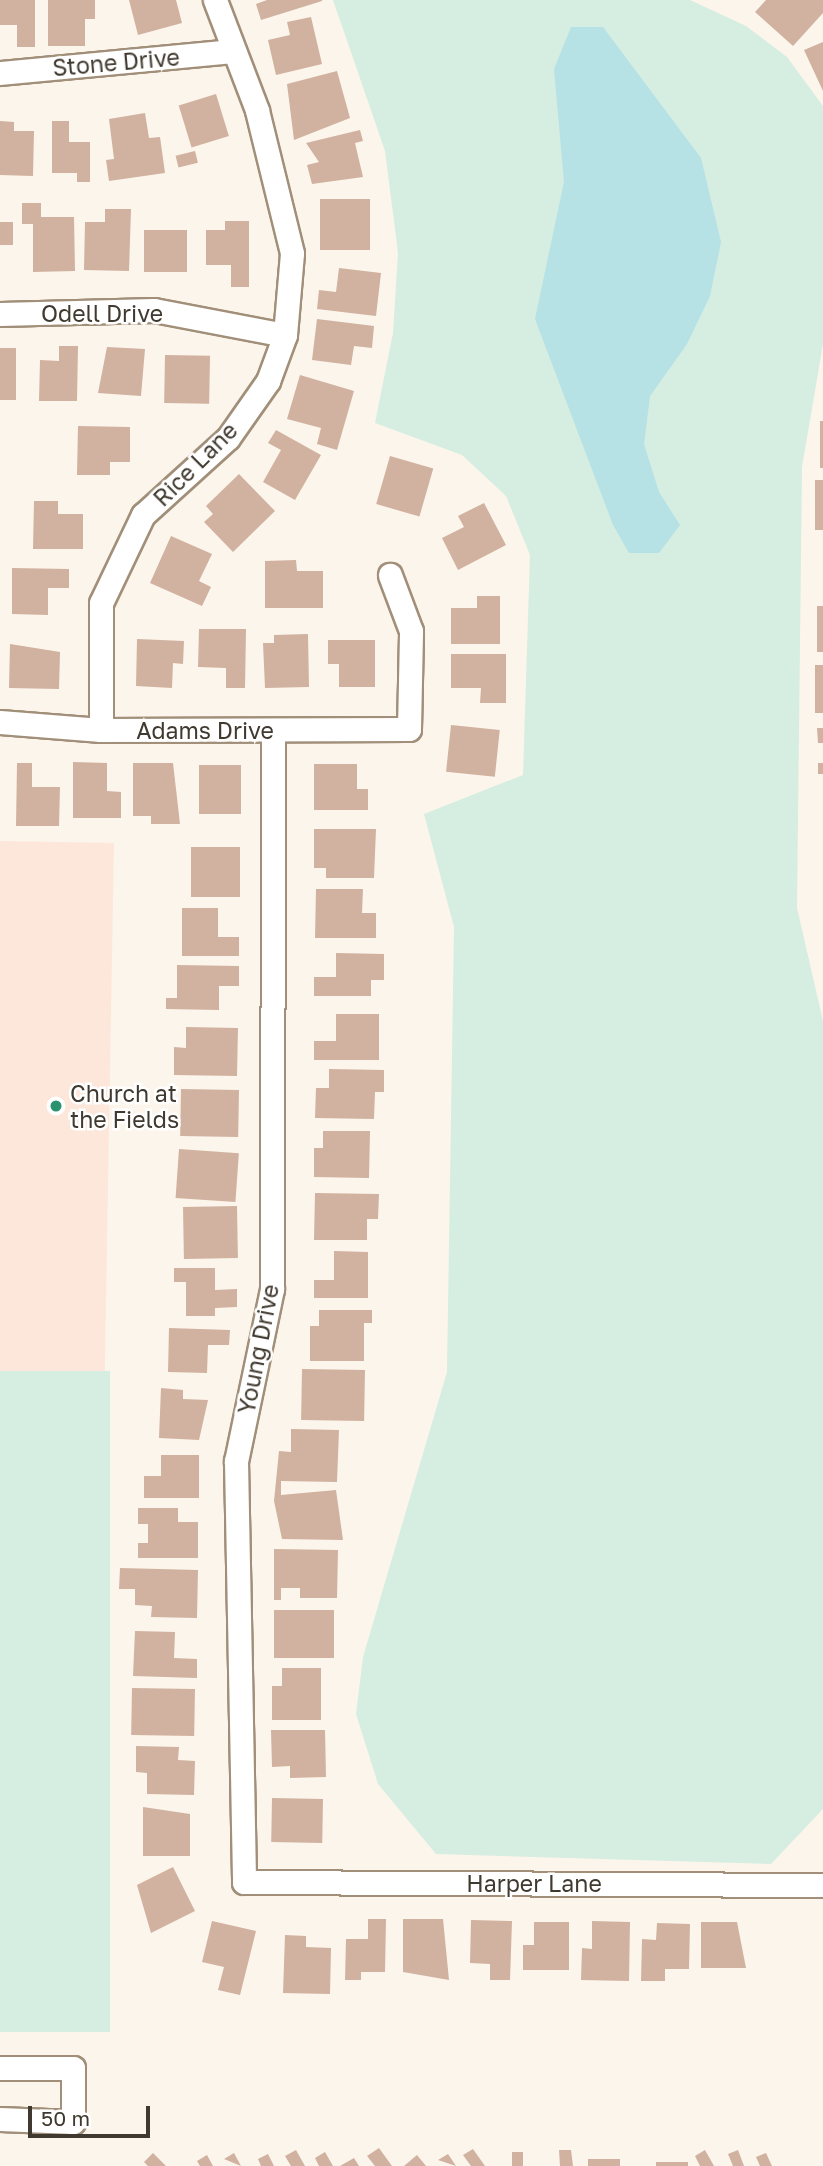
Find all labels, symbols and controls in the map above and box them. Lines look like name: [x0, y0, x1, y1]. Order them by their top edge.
street label: Stone Drive: [51, 43, 181, 81]
street label: Odell Drive: [41, 299, 163, 327]
street label: Rice Lane: [147, 416, 243, 512]
street label: Adams Drive: [136, 716, 274, 744]
place label: Church at the Fields: [70, 1079, 179, 1133]
marker: Church at the Fields: [48, 1098, 64, 1114]
street label: Young Drive: [232, 1282, 284, 1416]
street label: Harper Lane: [466, 1869, 602, 1897]
scale bar: [32, 2092, 154, 2136]
text: 50 m: [41, 2105, 90, 2131]

